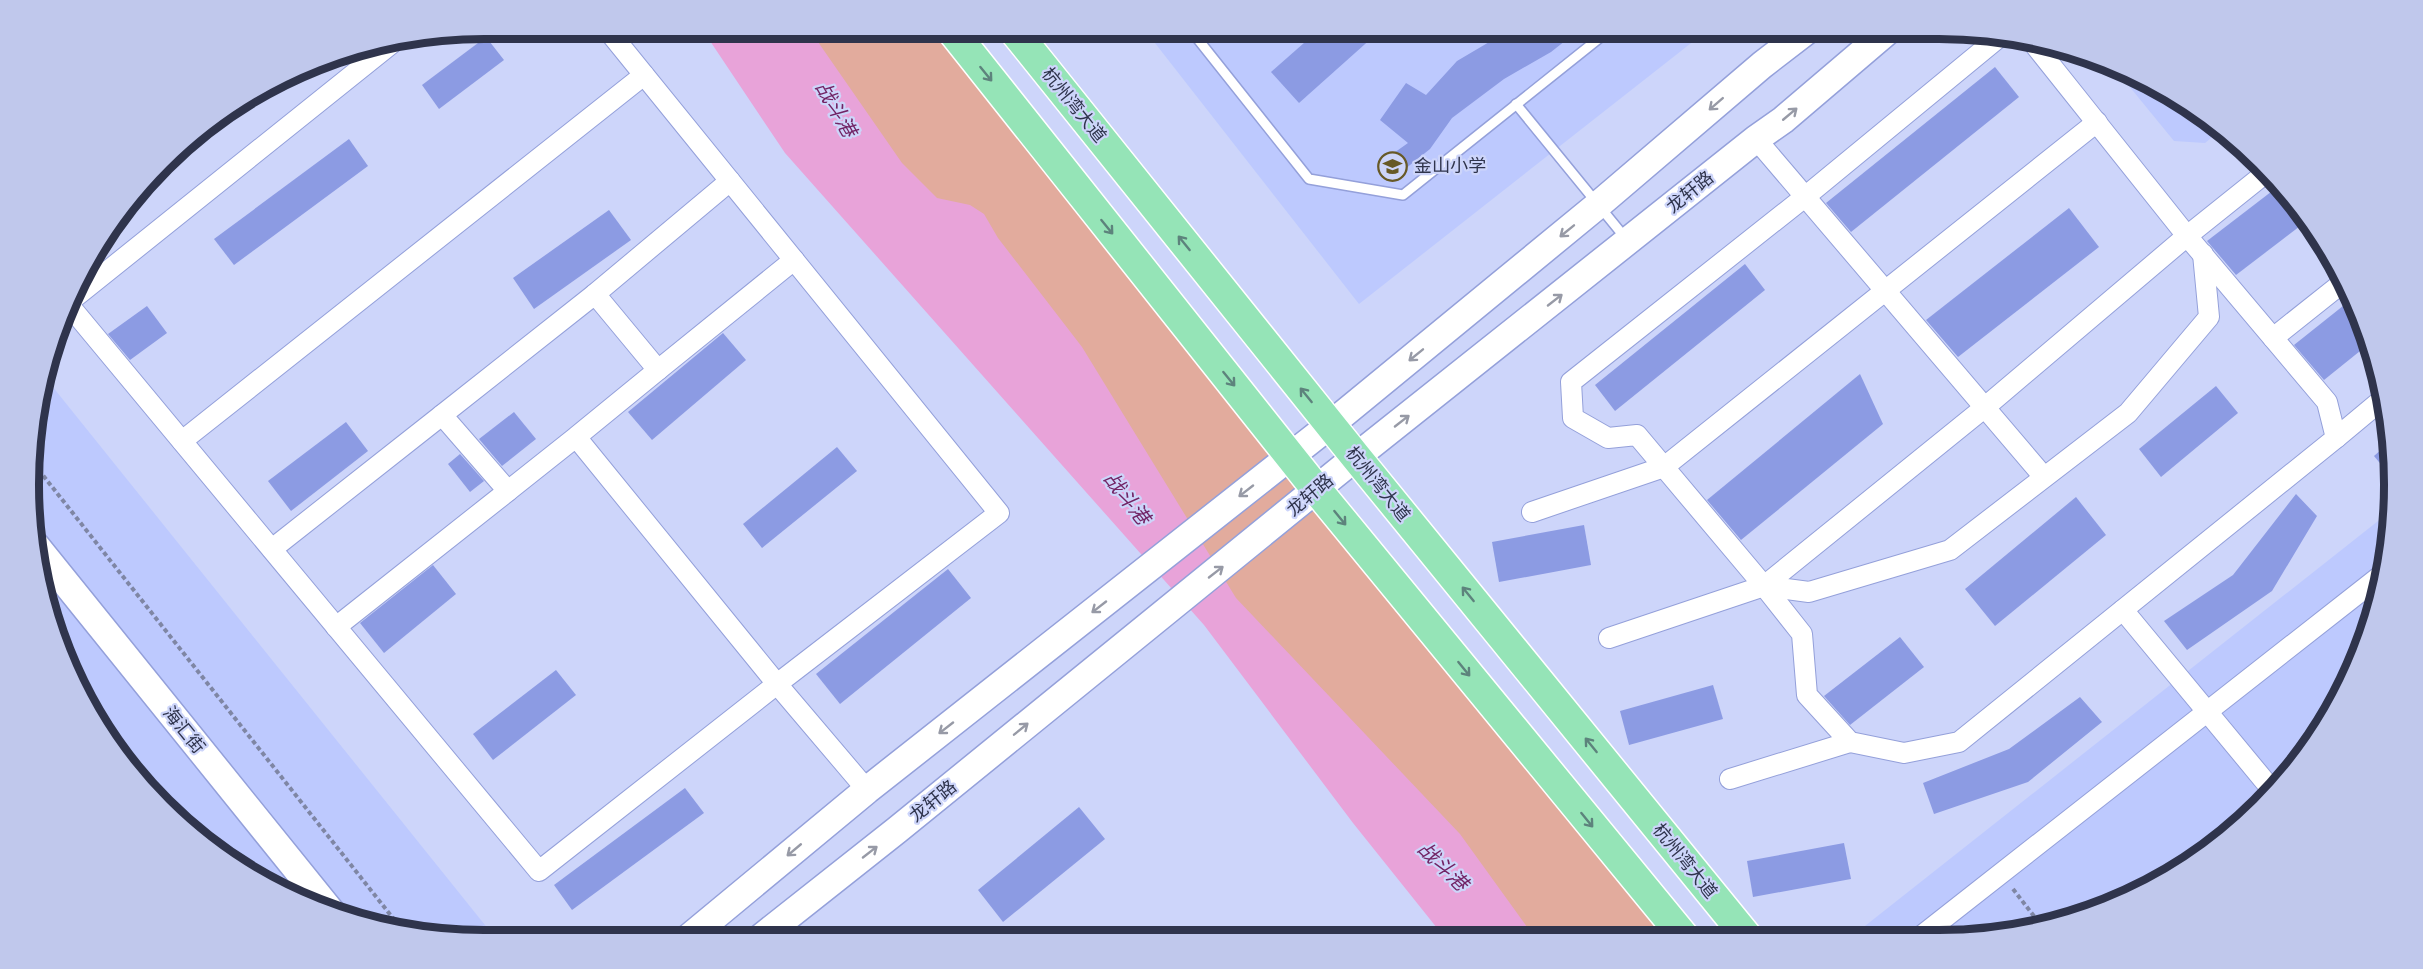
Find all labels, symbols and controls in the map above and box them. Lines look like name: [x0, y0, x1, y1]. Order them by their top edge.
street label: 杭州湾大道: [1037, 61, 1114, 147]
one-way arrow: [979, 66, 992, 82]
water label: 战斗港: [810, 75, 866, 144]
one-way arrow: [1708, 98, 1724, 111]
one-way arrow: [1782, 107, 1797, 121]
school or university icon: 金山小学: [1377, 150, 1409, 182]
place label: 金山小学: [1414, 151, 1486, 177]
street label: 龙轩路: [1660, 163, 1718, 218]
one-way arrow: [1101, 219, 1114, 235]
one-way arrow: [1559, 224, 1575, 237]
one-way arrow: [1178, 235, 1191, 251]
one-way arrow: [1547, 293, 1562, 307]
one-way arrow: [1408, 348, 1424, 361]
one-way arrow: [1222, 371, 1235, 387]
one-way arrow: [1300, 387, 1313, 403]
one-way arrow: [1394, 414, 1410, 427]
street label: 杭州湾大道: [1341, 440, 1418, 526]
water label: 战斗港: [1098, 465, 1160, 532]
street label: 龙轩路: [1280, 466, 1338, 521]
one-way arrow: [1238, 485, 1254, 498]
one-way arrow: [1334, 510, 1347, 526]
one-way arrow: [1208, 565, 1224, 578]
one-way arrow: [1461, 586, 1474, 602]
one-way arrow: [1091, 600, 1107, 613]
one-way arrow: [1457, 661, 1470, 677]
street label: 海汇街: [158, 700, 213, 758]
one-way arrow: [938, 721, 954, 734]
one-way arrow: [1013, 723, 1029, 736]
one-way arrow: [1584, 737, 1597, 753]
street label: 龙轩路: [903, 772, 961, 827]
one-way arrow: [1581, 812, 1594, 828]
street label: 杭州湾大道: [1648, 817, 1725, 903]
water label: 战斗港: [1412, 834, 1478, 898]
one-way arrow: [787, 843, 802, 857]
one-way arrow: [861, 845, 877, 858]

